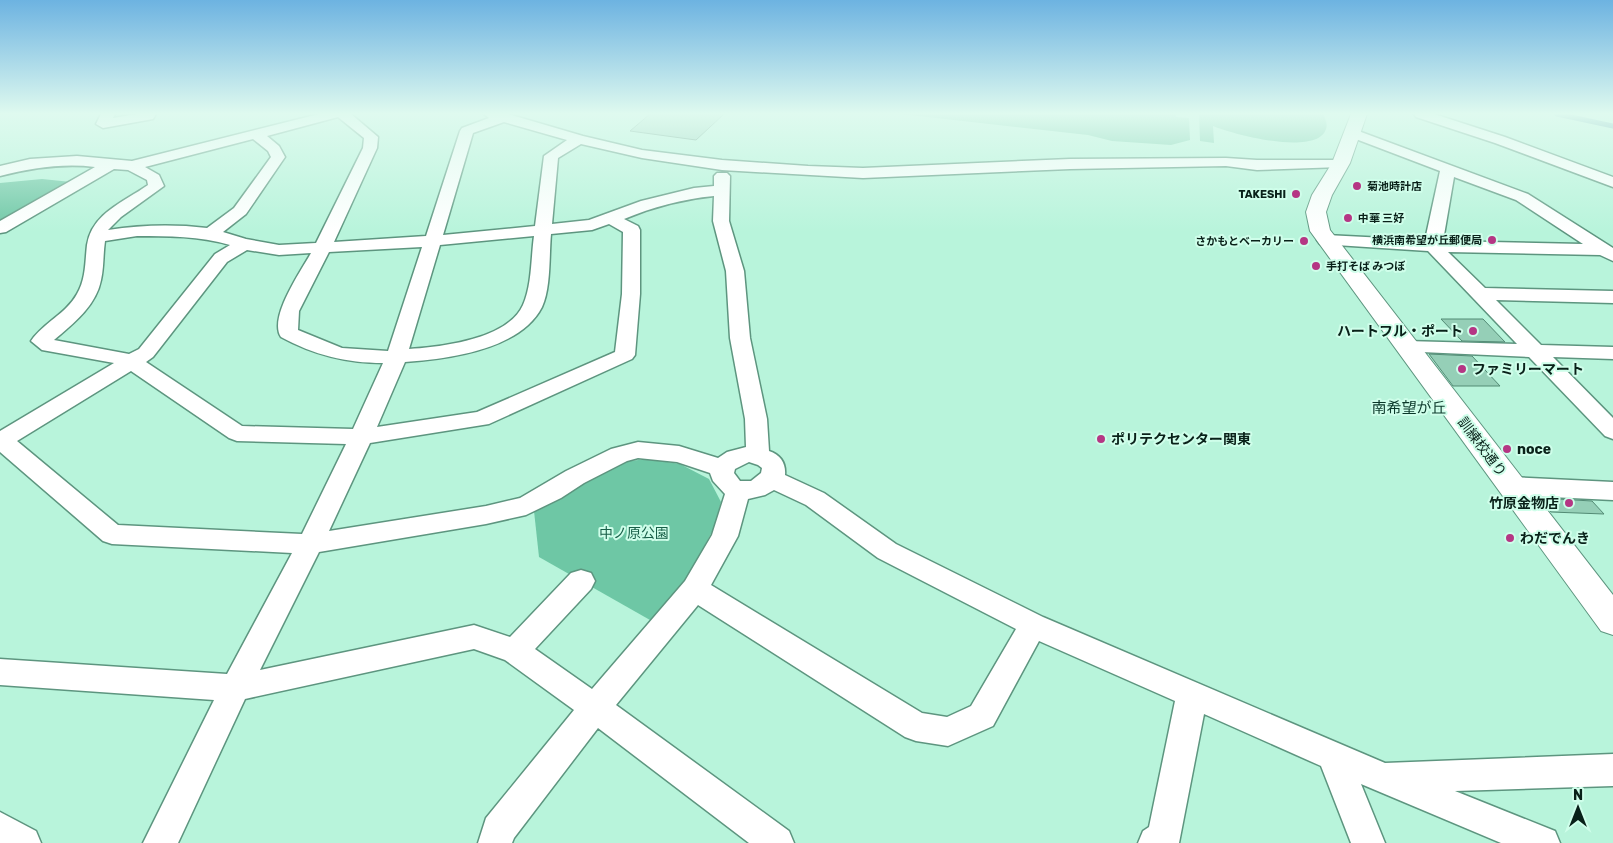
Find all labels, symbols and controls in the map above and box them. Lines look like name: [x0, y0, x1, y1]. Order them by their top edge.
marker: 菊池時計店: [1351, 180, 1363, 192]
place label: 菊池時計店: [1367, 180, 1422, 193]
place label: TAKESHI: [1239, 188, 1286, 201]
marker: TAKESHI: [1290, 188, 1302, 200]
marker: 中華 三好: [1342, 212, 1354, 224]
place label: 中華 三好: [1358, 212, 1404, 225]
place label: 横浜南希望が丘郵便局: [1372, 234, 1482, 247]
marker: 横浜南希望が丘郵便局: [1486, 234, 1498, 246]
place label: さかもとベーカリー: [1195, 235, 1294, 248]
marker: さかもとベーカリー: [1298, 235, 1310, 247]
marker: 手打そば みつぼ: [1310, 260, 1322, 272]
place label: 手打そば みつぼ: [1326, 260, 1405, 273]
place label: ハートフル・ポート: [1337, 323, 1463, 340]
marker: ハートフル・ポート: [1467, 325, 1479, 337]
place label: ファミリーマート: [1472, 361, 1584, 378]
marker: ファミリーマート: [1456, 363, 1468, 375]
district label: 南希望が丘: [1371, 399, 1447, 417]
street label: 訓練校通り: [1454, 414, 1510, 480]
place label: ポリテクセンター関東: [1111, 431, 1251, 448]
marker: ポリテクセンター関東: [1095, 433, 1107, 445]
place label: noce: [1517, 441, 1551, 458]
marker: noce: [1501, 443, 1513, 455]
place label: 竹原金物店: [1489, 495, 1559, 512]
marker: 竹原金物店: [1563, 497, 1575, 509]
park label: 中ノ原公園: [599, 525, 669, 542]
place label: わだでんき: [1520, 530, 1590, 547]
marker: わだでんき: [1504, 532, 1516, 544]
north arrow: [1553, 783, 1603, 833]
text: N: [1573, 787, 1583, 804]

